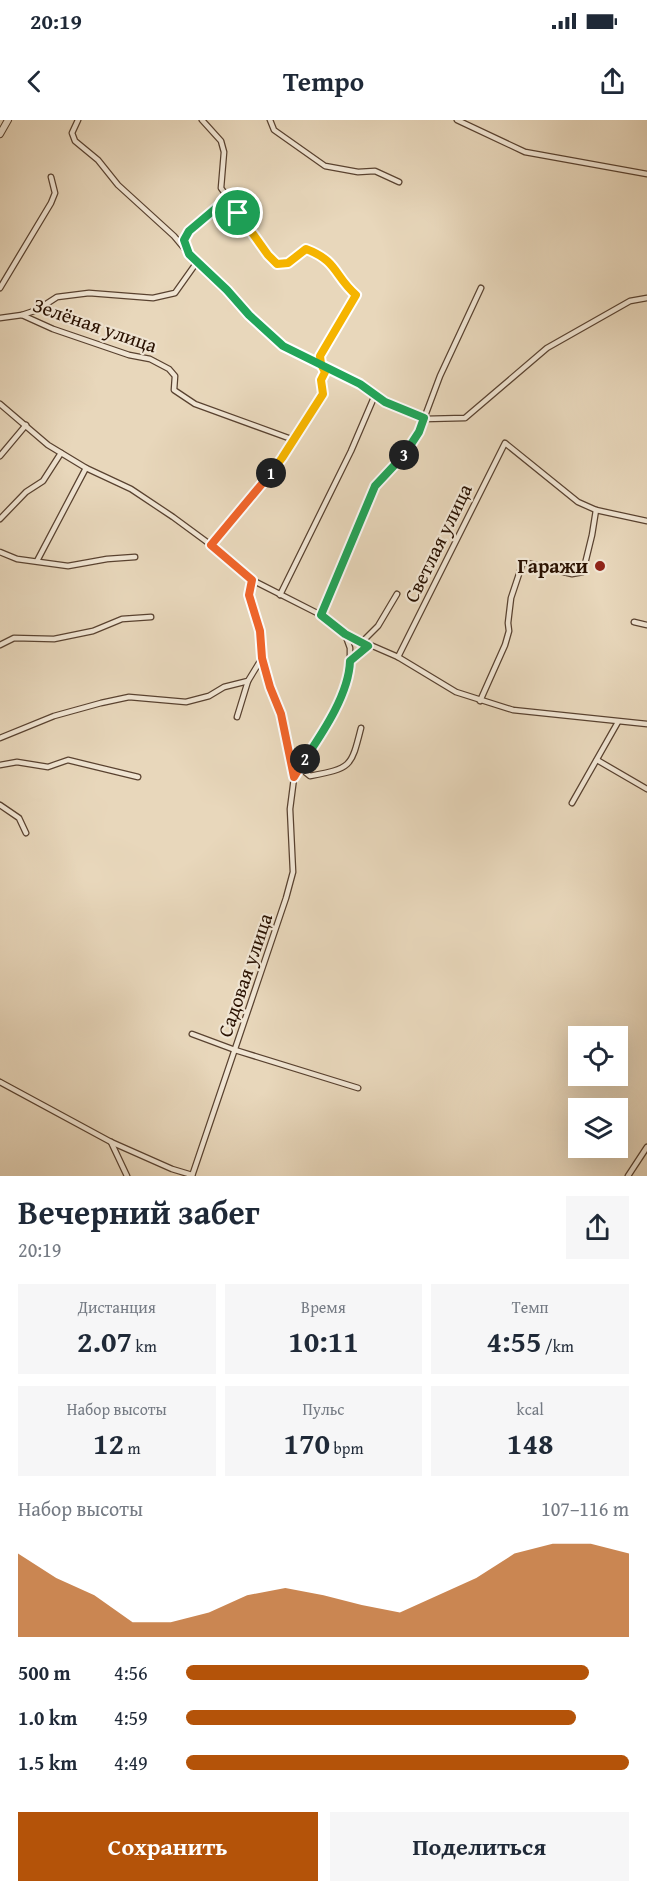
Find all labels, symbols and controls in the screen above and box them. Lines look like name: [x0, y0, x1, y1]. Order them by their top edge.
text: 20:19: [30, 5, 82, 37]
text: Tempo: [283, 61, 364, 101]
icon: back: [18, 65, 51, 98]
icon: share: [596, 65, 629, 98]
pin: [212, 187, 263, 238]
icon: arrive: [221, 196, 254, 229]
street label: Зелёная улица: [29, 290, 162, 360]
pin: 3: [389, 440, 419, 470]
text: 3: [400, 443, 408, 467]
pin: 1: [256, 458, 286, 488]
text: 1: [267, 461, 275, 485]
street label: Светлая улица: [396, 478, 479, 607]
place label: Гаражи: [517, 551, 588, 580]
marker: Гаражи: [593, 559, 607, 573]
pin: 2: [290, 744, 320, 774]
text: 2: [301, 747, 309, 771]
street label: Садовая улица: [210, 909, 279, 1041]
map controls: [568, 1026, 628, 1158]
button: locate: [568, 1026, 628, 1086]
button: layers: [568, 1098, 628, 1158]
text: Вечерний забег: [18, 1188, 260, 1236]
button: share: [566, 1196, 629, 1259]
text: 20:19: [18, 1235, 61, 1264]
text: Дистанция: [78, 1295, 156, 1319]
text: Время: [301, 1295, 346, 1319]
text: Темп: [512, 1295, 549, 1319]
text: 2.07: [77, 1319, 132, 1363]
text: 10:11: [288, 1319, 359, 1363]
text: 4:55: [486, 1319, 542, 1363]
text: km: [132, 1334, 157, 1358]
text: /km: [542, 1334, 574, 1358]
text: Набор высоты: [67, 1397, 167, 1421]
text: Пульс: [303, 1397, 344, 1421]
text: kcal: [517, 1397, 544, 1421]
text: 12: [93, 1421, 124, 1465]
text: 170: [283, 1421, 330, 1465]
text: 148: [507, 1421, 553, 1465]
text: m: [124, 1436, 141, 1460]
text: bpm: [330, 1436, 364, 1460]
text: Набор высоты: [18, 1494, 143, 1523]
text: 107–116 m: [541, 1494, 629, 1523]
text: 500 m: [18, 1658, 71, 1687]
text: 4:56: [114, 1658, 148, 1687]
text: 1.0 km: [18, 1703, 77, 1732]
text: 4:59: [114, 1703, 148, 1732]
text: 1.5 km: [18, 1748, 77, 1777]
text: 4:49: [114, 1748, 148, 1777]
button: Сохранить: [18, 1812, 318, 1881]
button: Поделиться: [330, 1812, 629, 1881]

